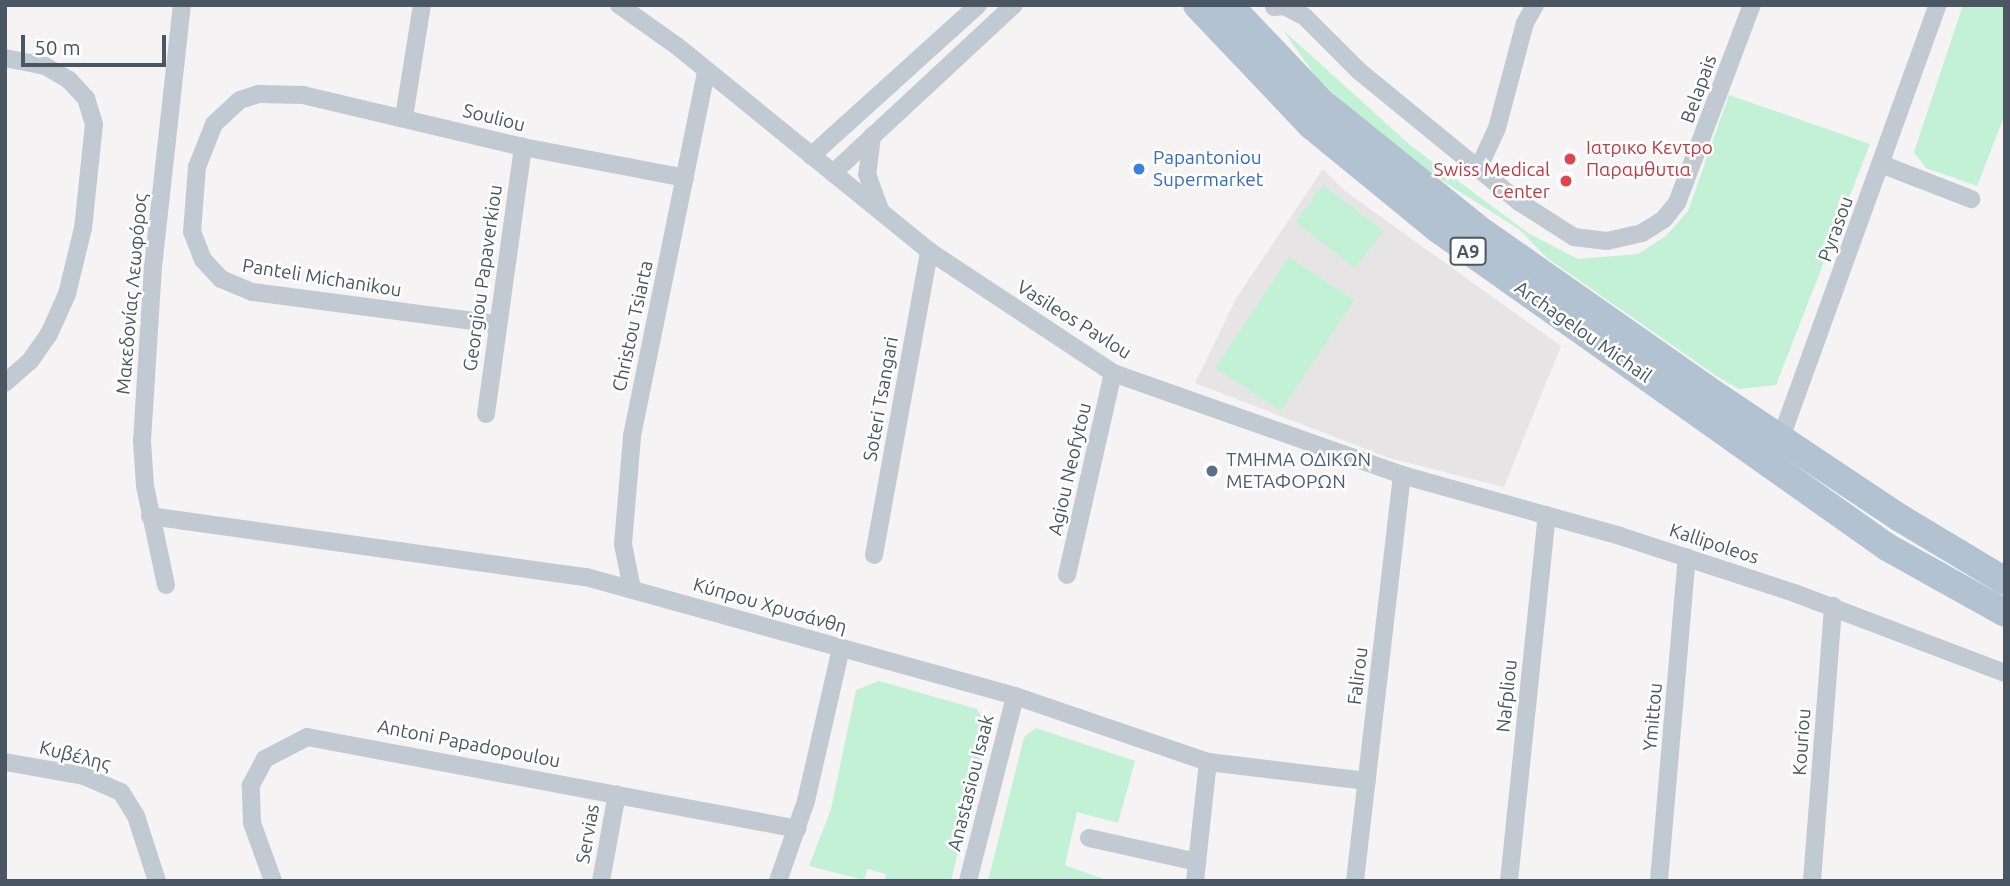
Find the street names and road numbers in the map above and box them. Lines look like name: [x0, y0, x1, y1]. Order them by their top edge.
street label: Belapais: [1676, 52, 1722, 126]
street label: Souliou: [460, 99, 528, 137]
street label: Georgiou Papaverkiou: [459, 183, 507, 373]
street label: Μακεδονίας Λεωφόρος: [112, 192, 152, 396]
street label: Pyrasou: [1814, 193, 1858, 265]
road number: A9: [1449, 236, 1487, 265]
street label: Panteli Michanikou: [241, 254, 403, 302]
street label: Christou Tsiarta: [608, 258, 658, 394]
street label: Vasileos Pavlou: [1013, 276, 1135, 364]
street label: Archagelou Michail: [1510, 276, 1656, 388]
street label: Soteri Tsangari: [859, 335, 903, 463]
street label: Agiou Neofytou: [1044, 400, 1096, 538]
street label: Kallipoleos: [1666, 519, 1762, 569]
street label: Κύπρου Χρυσάνθη: [691, 573, 849, 639]
street label: Falirou: [1343, 646, 1373, 706]
street label: Nafpliou: [1492, 658, 1522, 734]
street label: Ymittou: [1639, 682, 1667, 752]
street label: Kouriou: [1788, 708, 1816, 776]
street label: Anastasiou Isaak: [943, 712, 999, 854]
street label: Antoni Papadopoulou: [376, 715, 562, 773]
street label: Κυβέλης: [37, 736, 113, 776]
street label: Servias: [572, 802, 604, 866]

